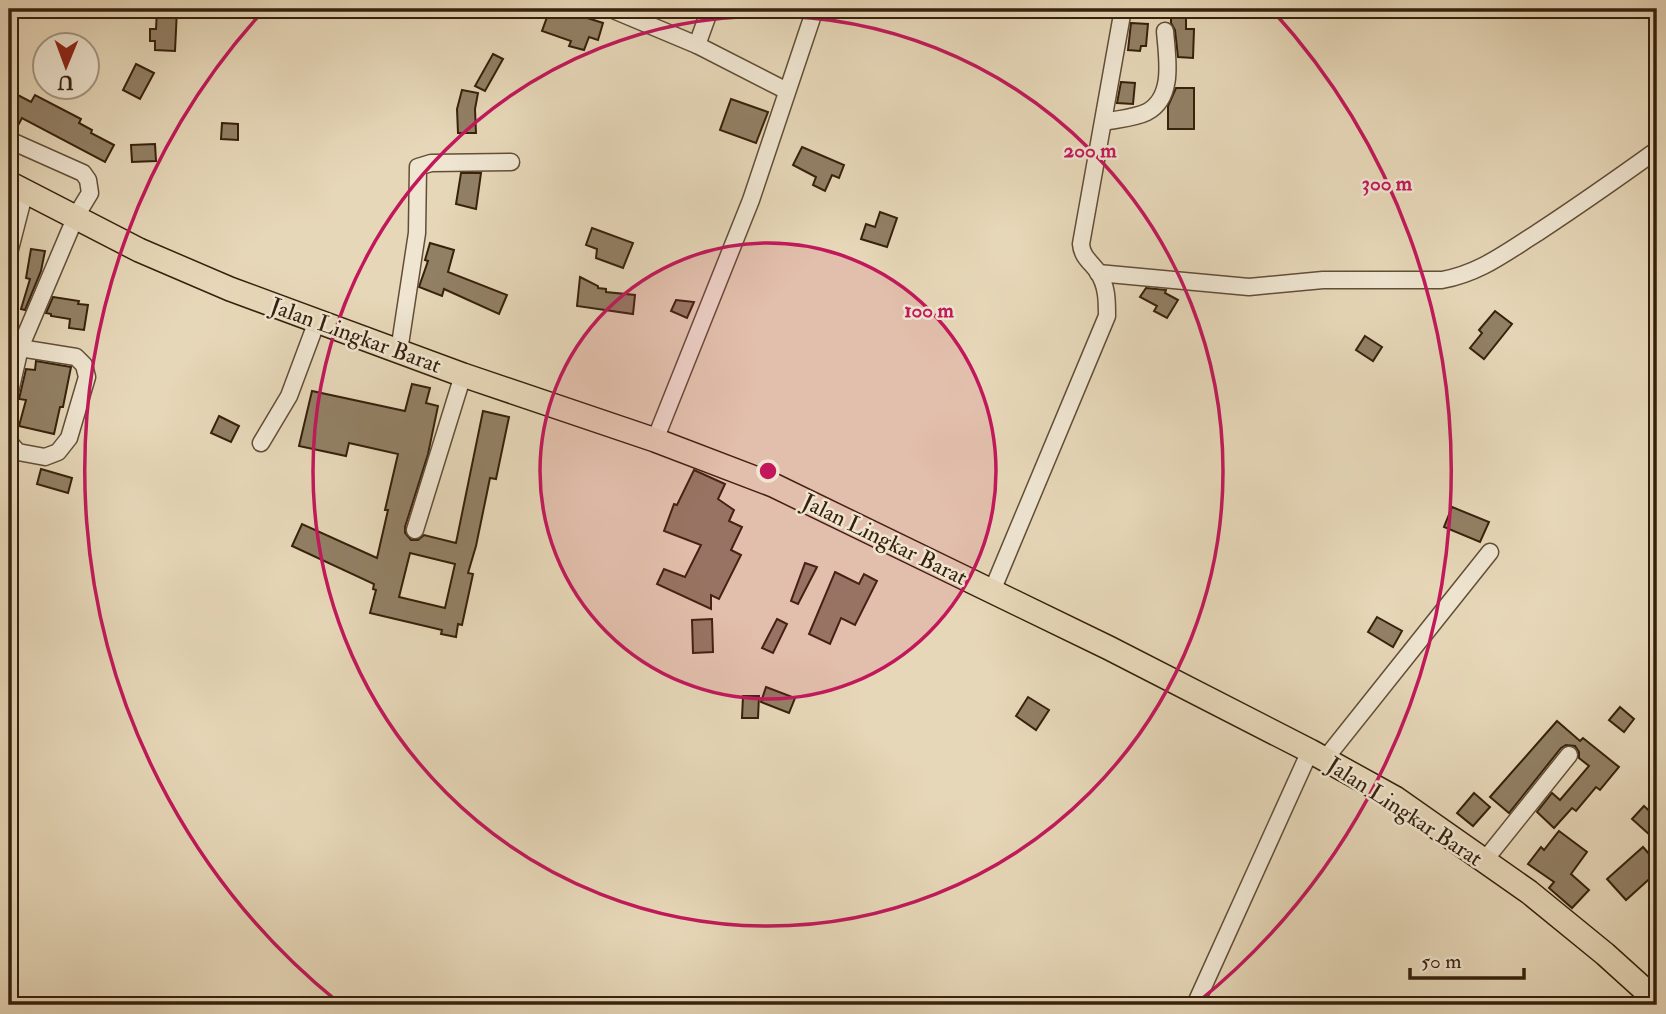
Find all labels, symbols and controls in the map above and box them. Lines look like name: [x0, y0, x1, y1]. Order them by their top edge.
north arrow: [32, 32, 102, 102]
text: U: [57, 70, 74, 94]
text: 200 m: [1064, 137, 1117, 164]
text: 300 m: [1362, 170, 1413, 197]
street label: Jalan Lingkar Barat: [265, 291, 445, 380]
text: 100 m: [904, 297, 955, 324]
centre of rings: [756, 459, 780, 483]
street label: Jalan Lingkar Barat: [797, 487, 972, 592]
street label: Jalan Lingkar Barat: [1321, 750, 1488, 873]
scale bar: [1410, 937, 1524, 981]
text: 50 m: [1421, 948, 1462, 975]

